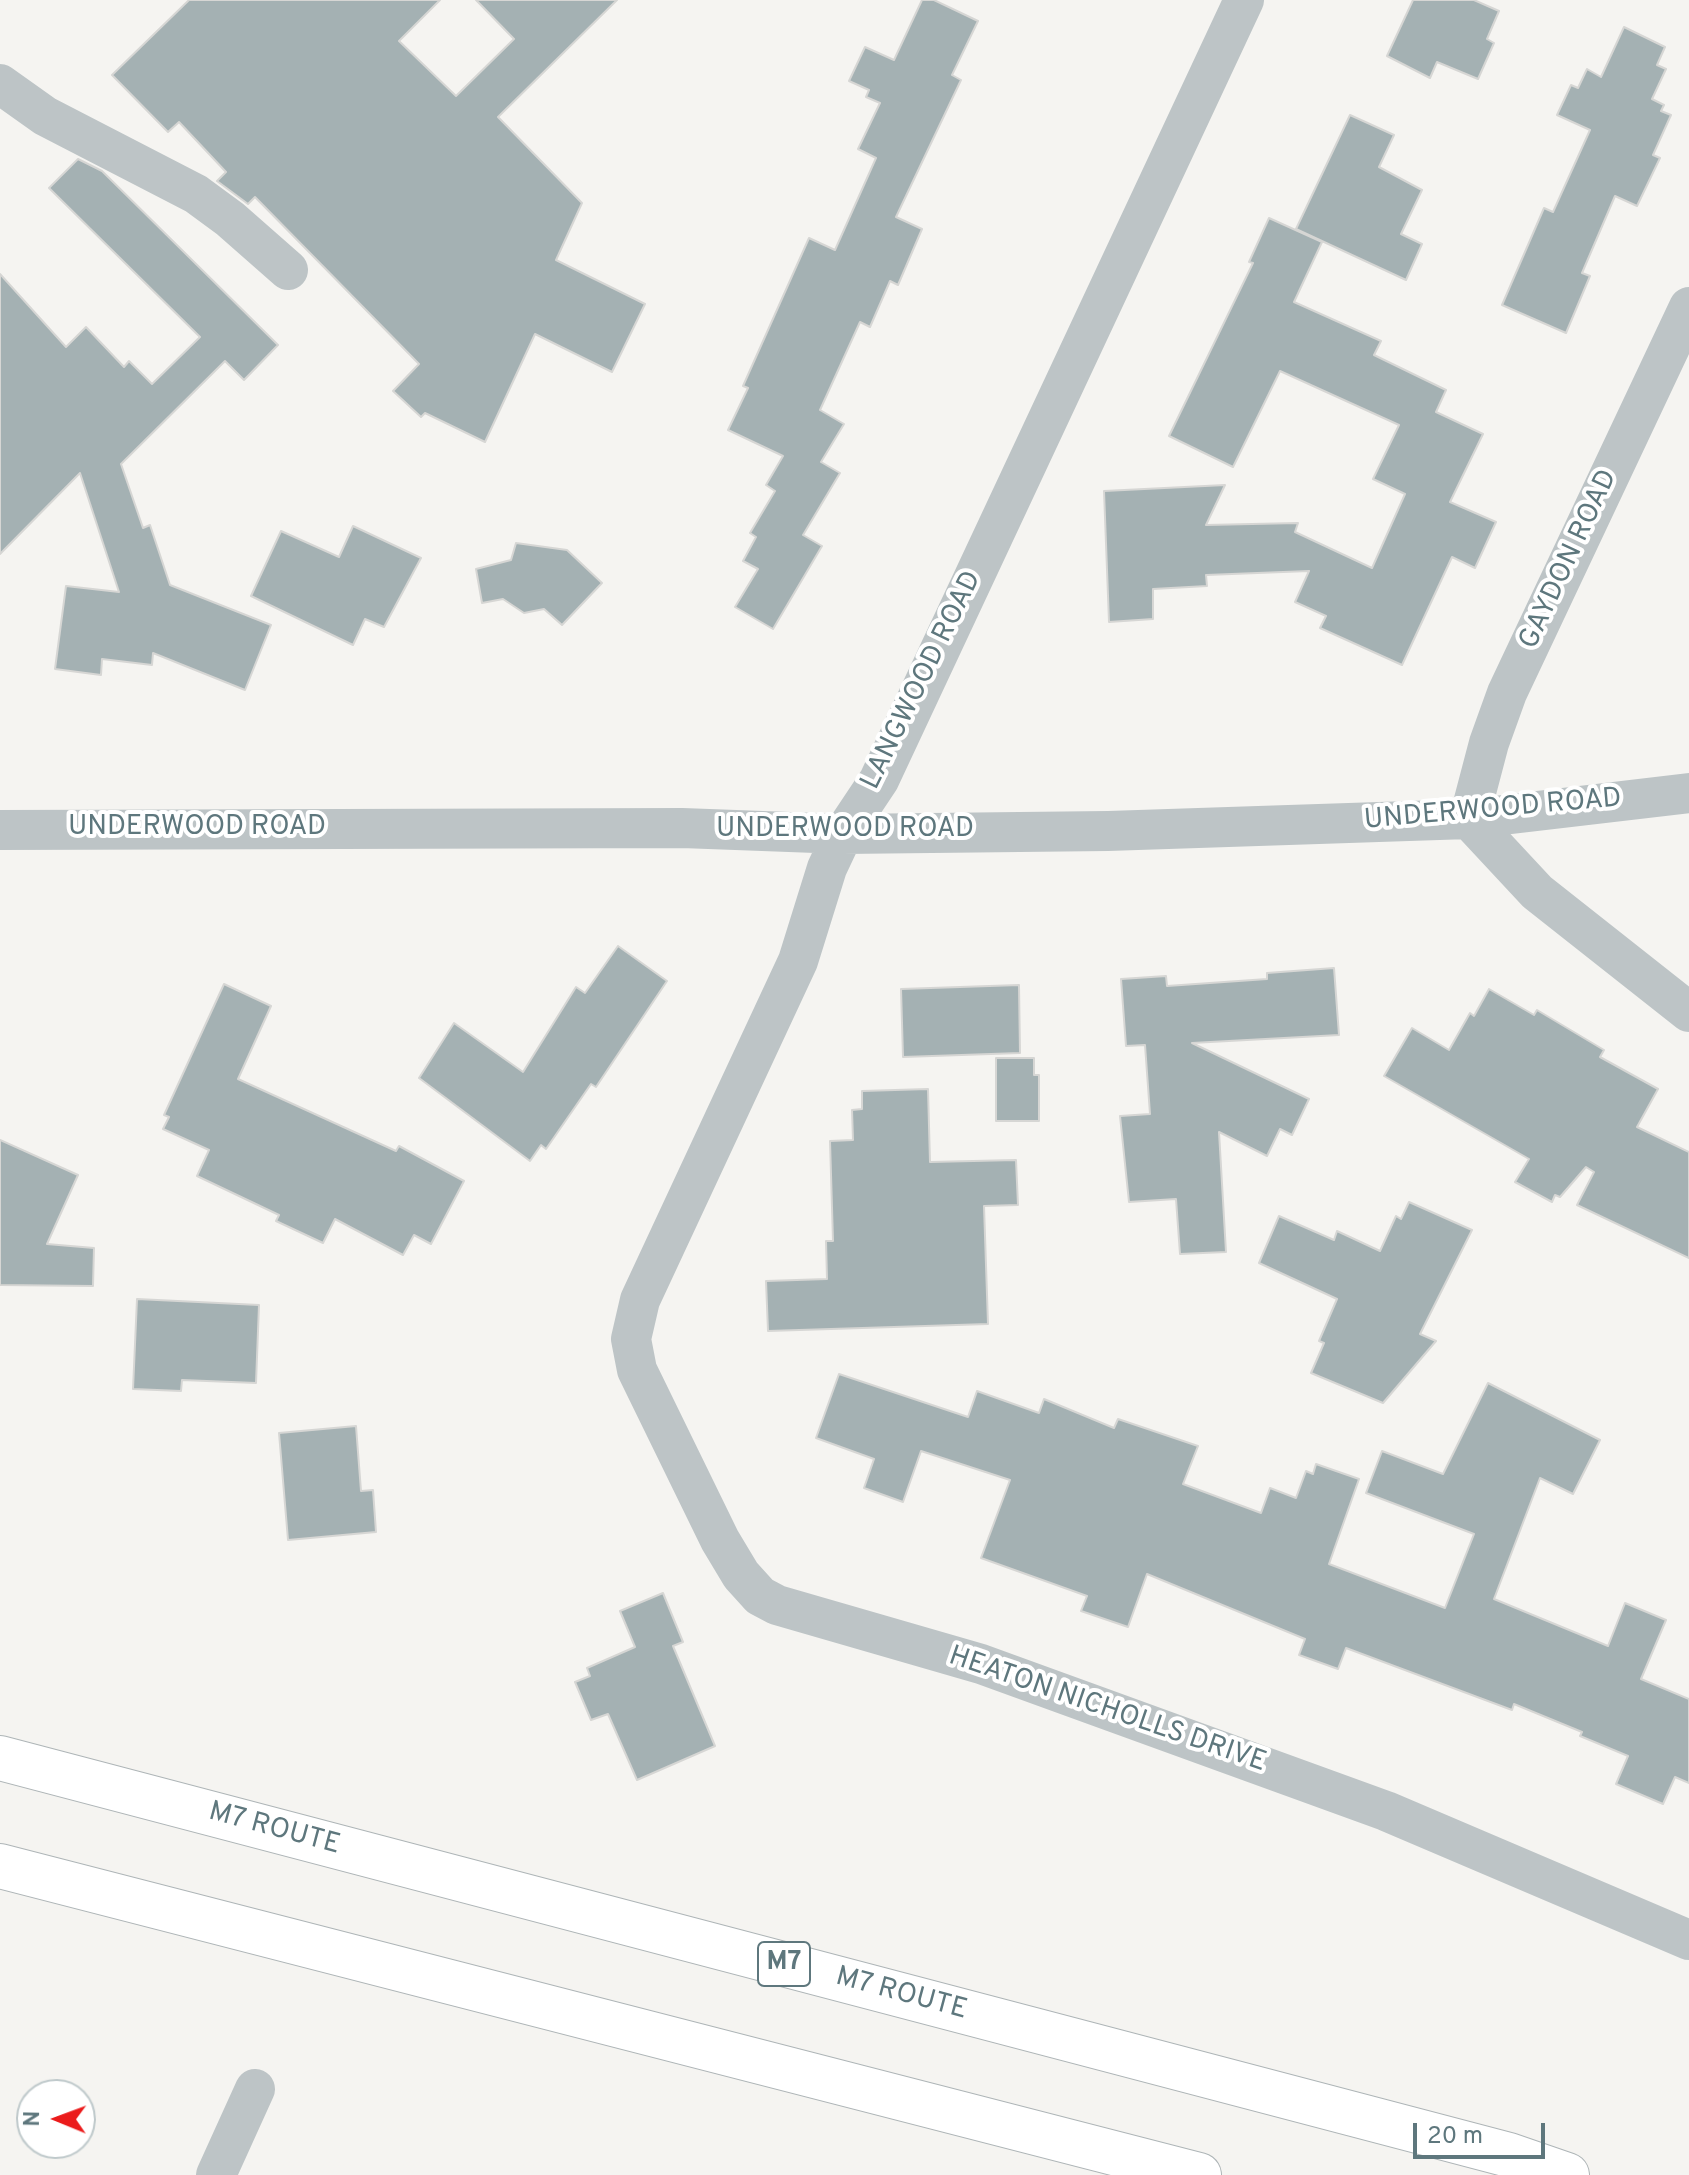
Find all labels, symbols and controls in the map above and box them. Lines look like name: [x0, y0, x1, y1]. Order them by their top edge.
street label: GAYDON ROAD: [1514, 465, 1626, 655]
street label: LANGWOOD ROAD: [856, 566, 990, 796]
street label: UNDERWOOD ROAD: [1363, 783, 1623, 839]
street label: UNDERWOOD ROAD: [68, 811, 326, 845]
street label: UNDERWOOD ROAD: [716, 813, 974, 847]
street label: HEATON NICHOLLS DRIVE: [944, 1641, 1270, 1781]
street label: M7 ROUTE: [204, 1796, 344, 1864]
road number: M7: [758, 1942, 810, 1986]
street label: M7 ROUTE: [831, 1961, 971, 2029]
north arrow: [16, 2079, 96, 2159]
scale bar: [1417, 2107, 1549, 2157]
text: N: [20, 2110, 47, 2127]
text: 20 m: [1427, 2122, 1483, 2152]

